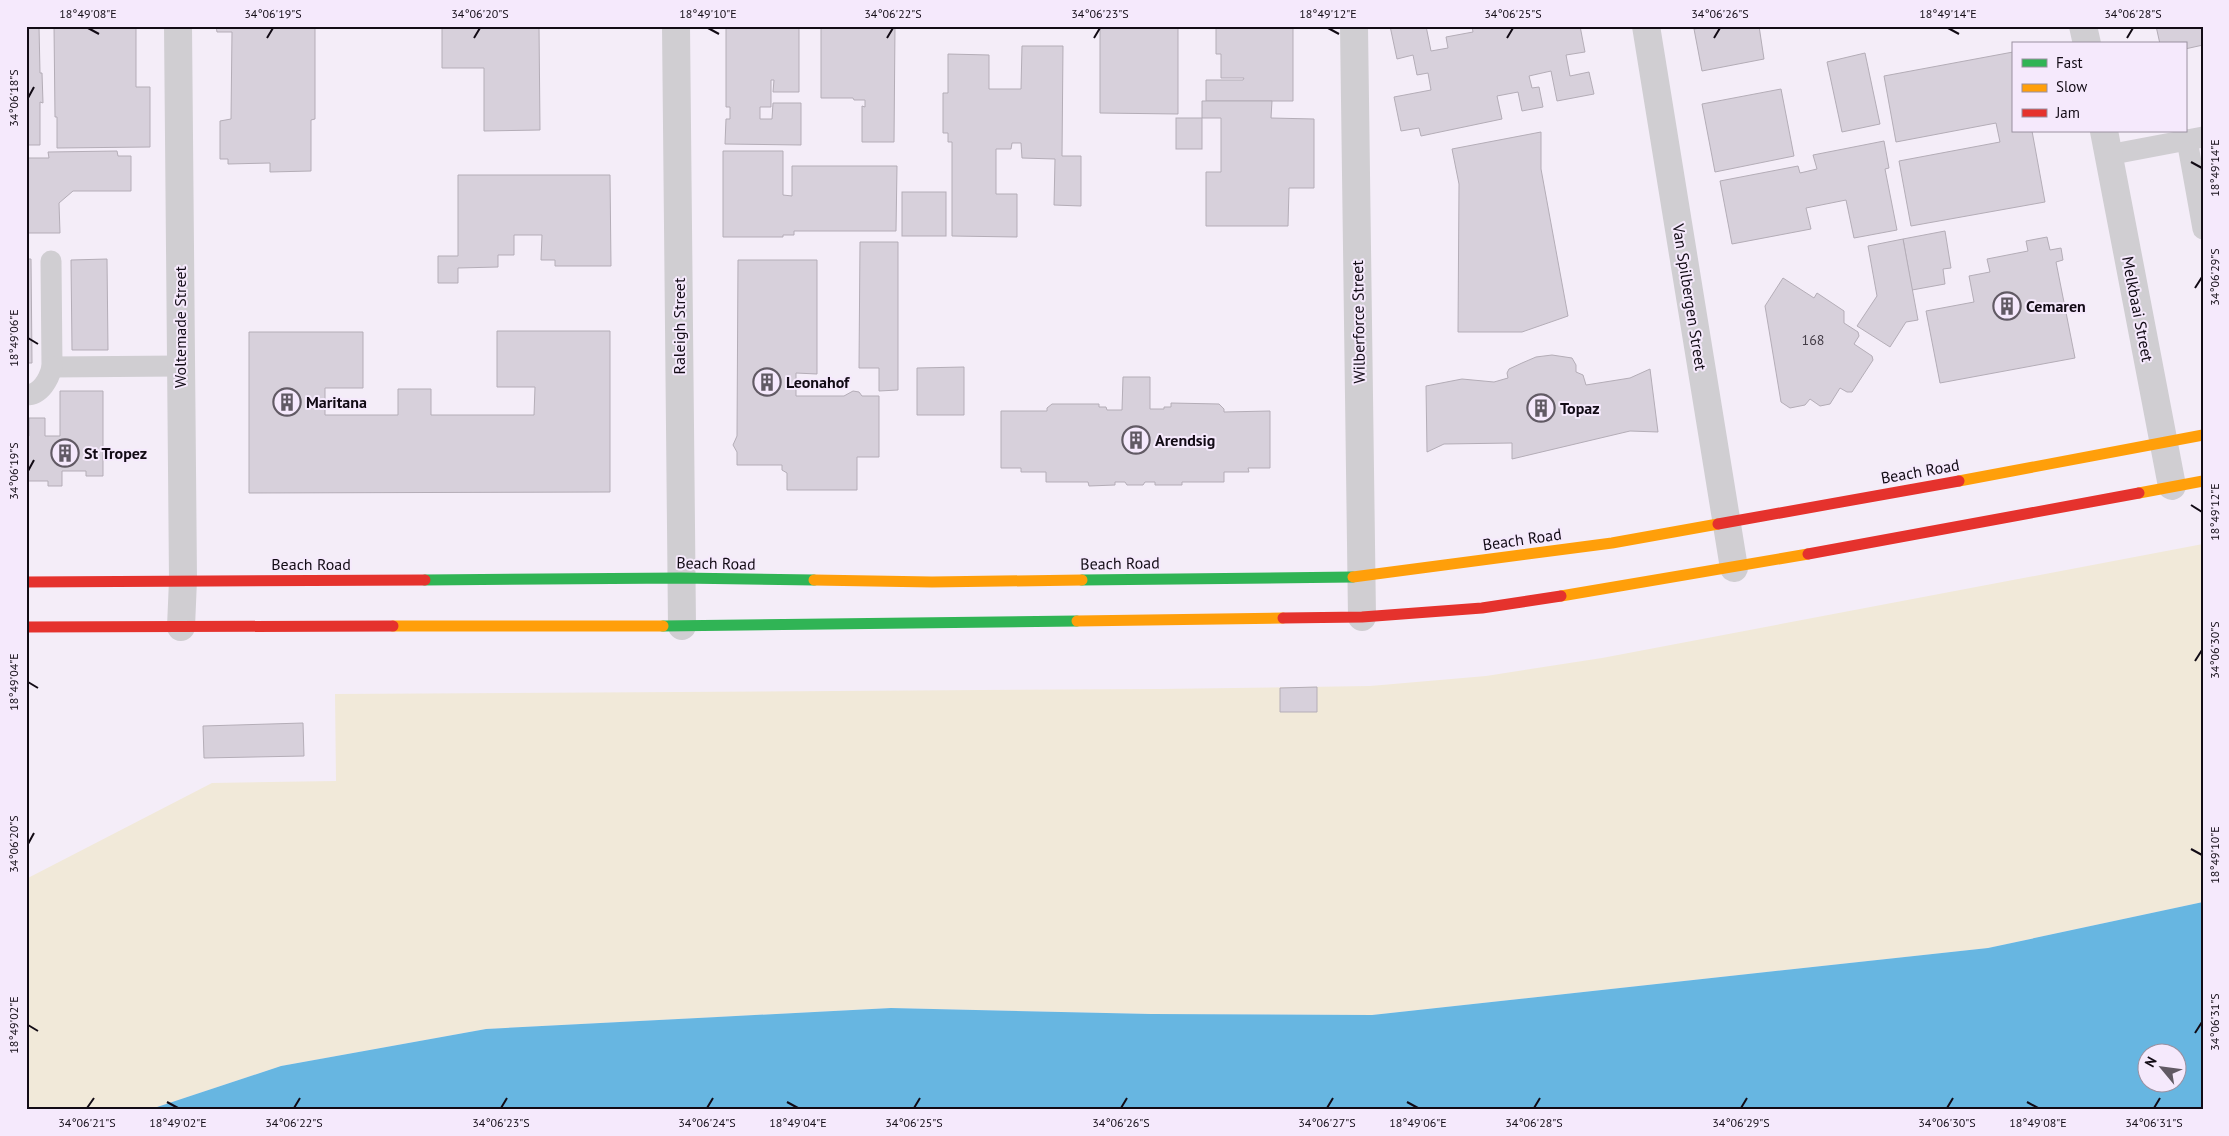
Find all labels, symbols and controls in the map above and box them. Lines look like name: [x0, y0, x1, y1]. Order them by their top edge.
text: 18°49'08"E: [59, 6, 117, 21]
text: 34°06'19"S: [244, 6, 302, 21]
text: 34°06'20"S: [451, 6, 509, 21]
text: 18°49'10"E: [679, 6, 737, 21]
text: 34°06'22"S: [864, 6, 922, 21]
text: 34°06'23"S: [1071, 6, 1129, 21]
text: 18°49'12"E: [1299, 6, 1357, 21]
text: 34°06'25"S: [1484, 6, 1542, 21]
text: 34°06'26"S: [1691, 6, 1749, 21]
text: 18°49'14"E: [1919, 6, 1977, 21]
text: 34°06'28"S: [2104, 6, 2162, 21]
legend: [2012, 42, 2186, 132]
text: Fast: [2056, 53, 2083, 72]
text: 34°06'18"S: [6, 69, 21, 127]
text: Slow: [2056, 77, 2087, 96]
text: Jam: [2055, 103, 2080, 122]
text: 18°49'14"E: [2207, 139, 2222, 197]
street label: Van Spilbergen Street: [1668, 221, 1712, 372]
text: 34°06'29"S: [2207, 248, 2222, 306]
street label: Melkbaai Street: [2118, 255, 2158, 364]
street label: Wilberforce Street: [1347, 260, 1369, 384]
street label: Woltemade Street: [170, 265, 190, 388]
street label: Raleigh Street: [669, 277, 689, 374]
building icon: Cemaren: [1992, 291, 2022, 321]
place label: Cemaren: [2026, 296, 2086, 316]
text: 18°49'06"E: [6, 309, 21, 367]
house number: 168: [1802, 331, 1824, 349]
building icon: Leonahof: [752, 367, 782, 397]
place label: Leonahof: [786, 372, 850, 392]
building icon: Maritana: [272, 387, 302, 417]
place label: Maritana: [306, 392, 367, 412]
building icon: Topaz: [1526, 393, 1556, 423]
place label: Topaz: [1560, 398, 1600, 418]
building icon: Arendsig: [1121, 425, 1151, 455]
place label: Arendsig: [1155, 430, 1215, 450]
building icon: St Tropez: [50, 438, 80, 468]
text: 34°06'19"S: [6, 442, 21, 500]
place label: St Tropez: [84, 443, 147, 463]
street label: Beach Road: [1879, 454, 1961, 488]
text: 18°49'12"E: [2207, 483, 2222, 541]
street label: Beach Road: [1481, 524, 1563, 554]
street label: Beach Road: [676, 552, 756, 574]
street label: Beach Road: [1080, 552, 1160, 574]
street label: Beach Road: [271, 554, 351, 574]
text: 34°06'30"S: [2207, 621, 2222, 679]
text: 18°49'04"E: [6, 653, 21, 711]
text: 34°06'20"S: [6, 815, 21, 873]
text: 18°49'10"E: [2207, 826, 2222, 884]
text: 34°06'31"S: [2207, 993, 2222, 1051]
text: 18°49'02"E: [6, 996, 21, 1054]
north arrow: [2136, 1044, 2186, 1094]
text: N: [2141, 1053, 2161, 1070]
text: 34°06'21"S: [58, 1115, 116, 1130]
text: 18°49'02"E: [149, 1115, 207, 1130]
text: 34°06'22"S: [265, 1115, 323, 1130]
text: 34°06'23"S: [472, 1115, 530, 1130]
text: 34°06'24"S: [678, 1115, 736, 1130]
text: 18°49'04"E: [769, 1115, 827, 1130]
text: 34°06'25"S: [885, 1115, 943, 1130]
text: 34°06'26"S: [1092, 1115, 1150, 1130]
text: 34°06'27"S: [1298, 1115, 1356, 1130]
text: 18°49'06"E: [1389, 1115, 1447, 1130]
text: 34°06'28"S: [1505, 1115, 1563, 1130]
text: 34°06'29"S: [1712, 1115, 1770, 1130]
text: 34°06'30"S: [1918, 1115, 1976, 1130]
text: 18°49'08"E: [2009, 1115, 2067, 1130]
text: 34°06'31"S: [2125, 1115, 2183, 1130]

